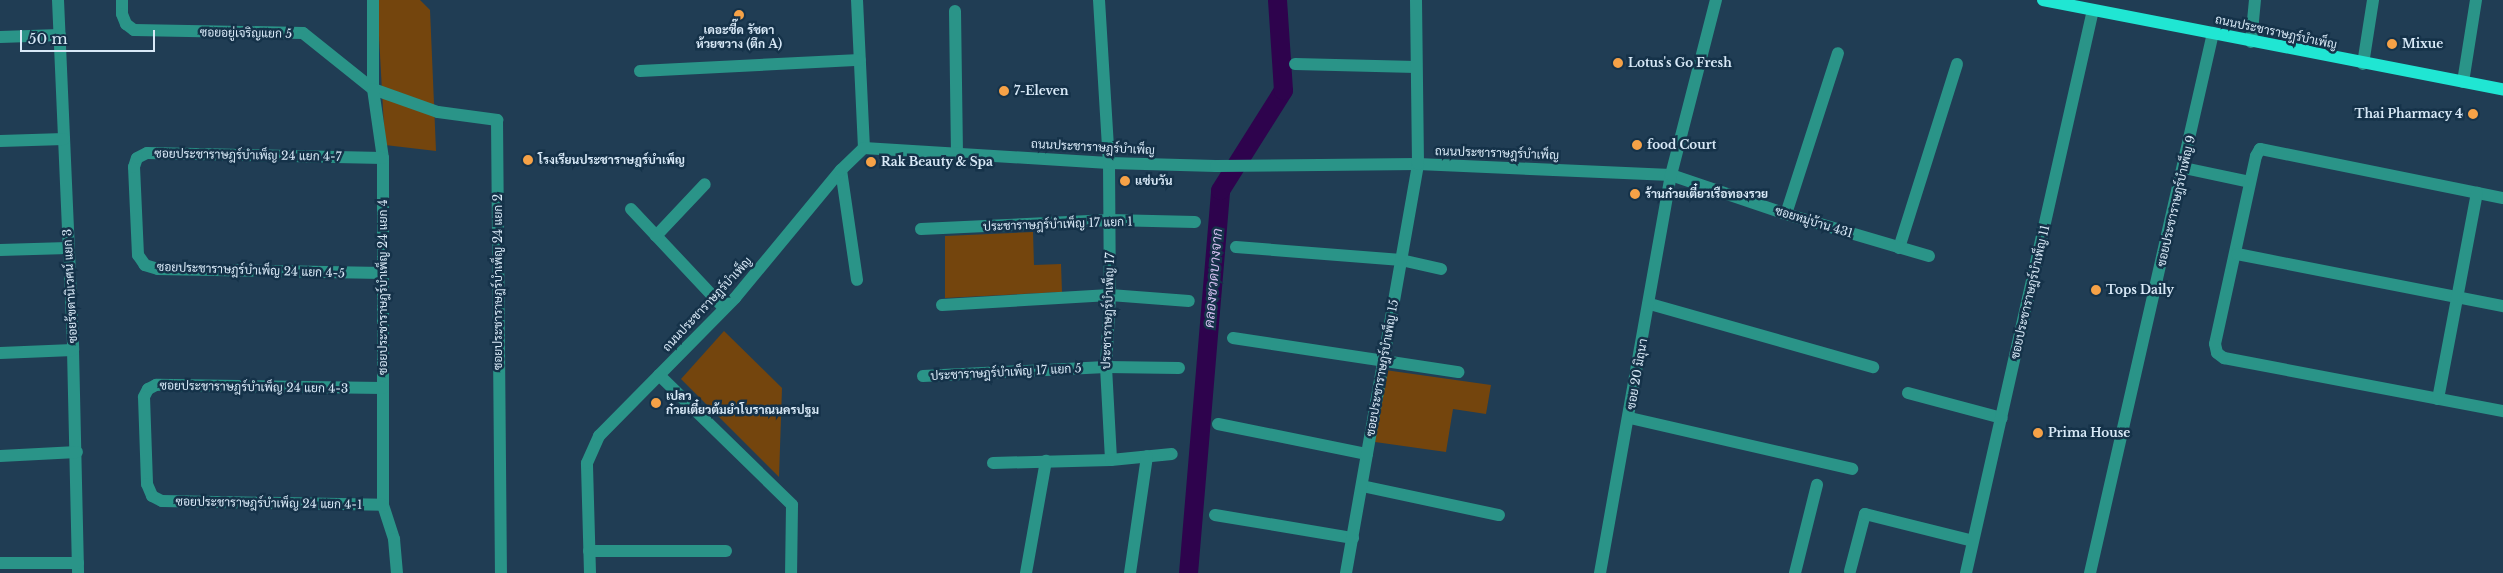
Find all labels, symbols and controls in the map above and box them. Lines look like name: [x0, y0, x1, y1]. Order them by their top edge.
marker: เดอะซี๊ด รัชดา ห้วยขวาง (ตึก A): [733, 9, 745, 21]
street label: ถนนประชาราษฎร์บำเพ็ญ: [2214, 12, 2338, 52]
scale bar: [22, 20, 158, 52]
place label: เดอะซี๊ด รัชดา ห้วยขวาง (ตึก A): [696, 23, 782, 51]
street label: ซอยอยู่เจริญแยก 5: [200, 25, 292, 41]
text: 50 m: [28, 29, 68, 48]
place label: Mixue: [2402, 37, 2443, 51]
marker: Mixue: [2386, 38, 2398, 50]
place label: Lotus's Go Fresh: [1628, 56, 1732, 70]
marker: Lotus's Go Fresh: [1612, 57, 1624, 69]
place label: 7-Eleven: [1014, 84, 1069, 98]
marker: 7-Eleven: [998, 85, 1010, 97]
place label: Thai Pharmacy 4: [2354, 107, 2463, 121]
marker: Thai Pharmacy 4: [2467, 108, 2479, 120]
street label: ซอยประชาราษฎร์บำเพ็ญ 9: [2154, 134, 2198, 268]
street label: ถนนประชาราษฎร์บำเพ็ญ: [1031, 137, 1155, 157]
place label: food Court: [1647, 138, 1716, 152]
marker: food Court: [1631, 139, 1643, 151]
street label: ถนนประชาราษฎร์บำเพ็ญ: [1435, 144, 1559, 162]
street label: ซอยประชาราษฎร์บำเพ็ญ 24 แยก 4-7: [154, 146, 342, 164]
place label: โรงเรียนประชาราษฎร์บำเพ็ญ: [538, 153, 685, 167]
marker: โรงเรียนประชาราษฎร์บำเพ็ญ: [522, 154, 534, 166]
place label: Rak Beauty & Spa: [881, 155, 993, 169]
marker: Rak Beauty & Spa: [865, 156, 877, 168]
place label: แซ่บวัน: [1135, 174, 1172, 188]
marker: แซ่บวัน: [1119, 175, 1131, 187]
place label: ร้านก๋วยเตี๋ยวเรือทองรวย: [1645, 187, 1768, 201]
marker: ร้านก๋วยเตี๋ยวเรือทองรวย: [1629, 188, 1641, 200]
street label: ซอยประชาราษฎร์บำเพ็ญ 24 แยก 2: [491, 194, 505, 370]
street label: ซอยประชาราษฎร์บำเพ็ญ 24 แยก 4: [376, 199, 390, 375]
street label: ซอยหมู่บ้าน 431: [1773, 203, 1855, 241]
street label: ประชาราษฎร์บำเพ็ญ 17 แยก 1: [983, 214, 1133, 234]
street label: ซอยประชาราษฎร์บำเพ็ญ 11: [2008, 223, 2052, 361]
street label: ซอยร้ขดานิเวศน์ แยก 3: [60, 228, 80, 344]
water label: คลองชวดบางจาก: [1200, 228, 1226, 328]
street label: ประชาราษฎร์บำเพ็ญ 17: [1099, 252, 1117, 370]
street label: ถนนประชาราษฎร์บำเพ็ญ: [659, 254, 755, 354]
street label: ซอยประชาราษฎร์บำเพ็ญ 24 แยก 4-5: [157, 260, 345, 280]
place label: Tops Daily: [2106, 283, 2174, 297]
marker: Tops Daily: [2090, 284, 2102, 296]
street label: ซอยประชาราษฎร์บำเพ็ญ 15: [1363, 298, 1401, 438]
street label: ซอย 20 มิถุนา: [1624, 337, 1650, 411]
street label: ประชาราษฎร์บำเพ็ญ 17 แยก 5: [930, 361, 1082, 383]
street label: ซอยประชาราษฎร์บำเพ็ญ 24 แยก 4-3: [160, 378, 348, 396]
place label: เปลว ก๋วยเตี๋ยวต้มยำโบราณนครปฐม: [666, 389, 819, 417]
marker: เปลว ก๋วยเตี๋ยวต้มยำโบราณนครปฐม: [650, 397, 662, 409]
place label: Prima House: [2048, 426, 2130, 440]
marker: Prima House: [2032, 427, 2044, 439]
street label: ซอยประชาราษฎร์บำเพ็ญ 24 แยก 4-1: [176, 494, 362, 512]

